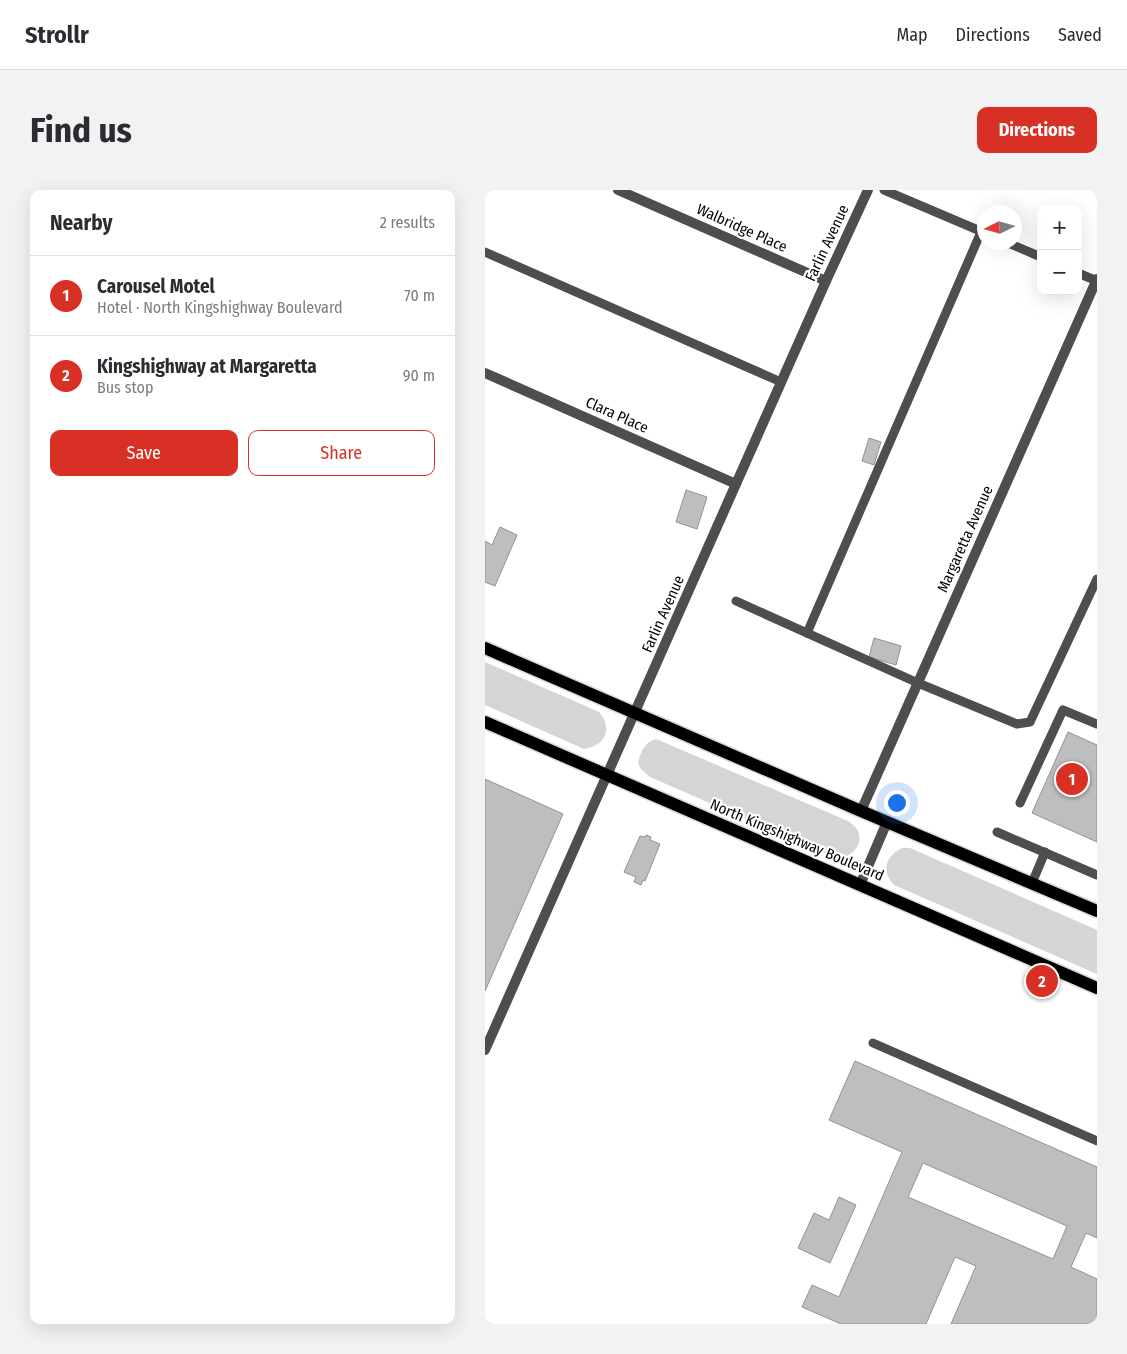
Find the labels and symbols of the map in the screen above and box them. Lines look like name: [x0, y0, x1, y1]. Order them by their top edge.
street label: Walbridge Place: [694, 200, 790, 256]
street label: Farlin Avenue: [801, 202, 853, 284]
north arrow: [977, 205, 1022, 250]
street label: Clara Place: [583, 393, 651, 437]
street label: Margaretta Avenue: [933, 483, 997, 595]
street label: Farlin Avenue: [638, 573, 688, 655]
pin: 1: [1056, 760, 1088, 798]
your location: [884, 790, 910, 816]
street label: North Kingshighway Boulevard: [707, 795, 887, 885]
pin: 2: [1026, 962, 1058, 1000]

